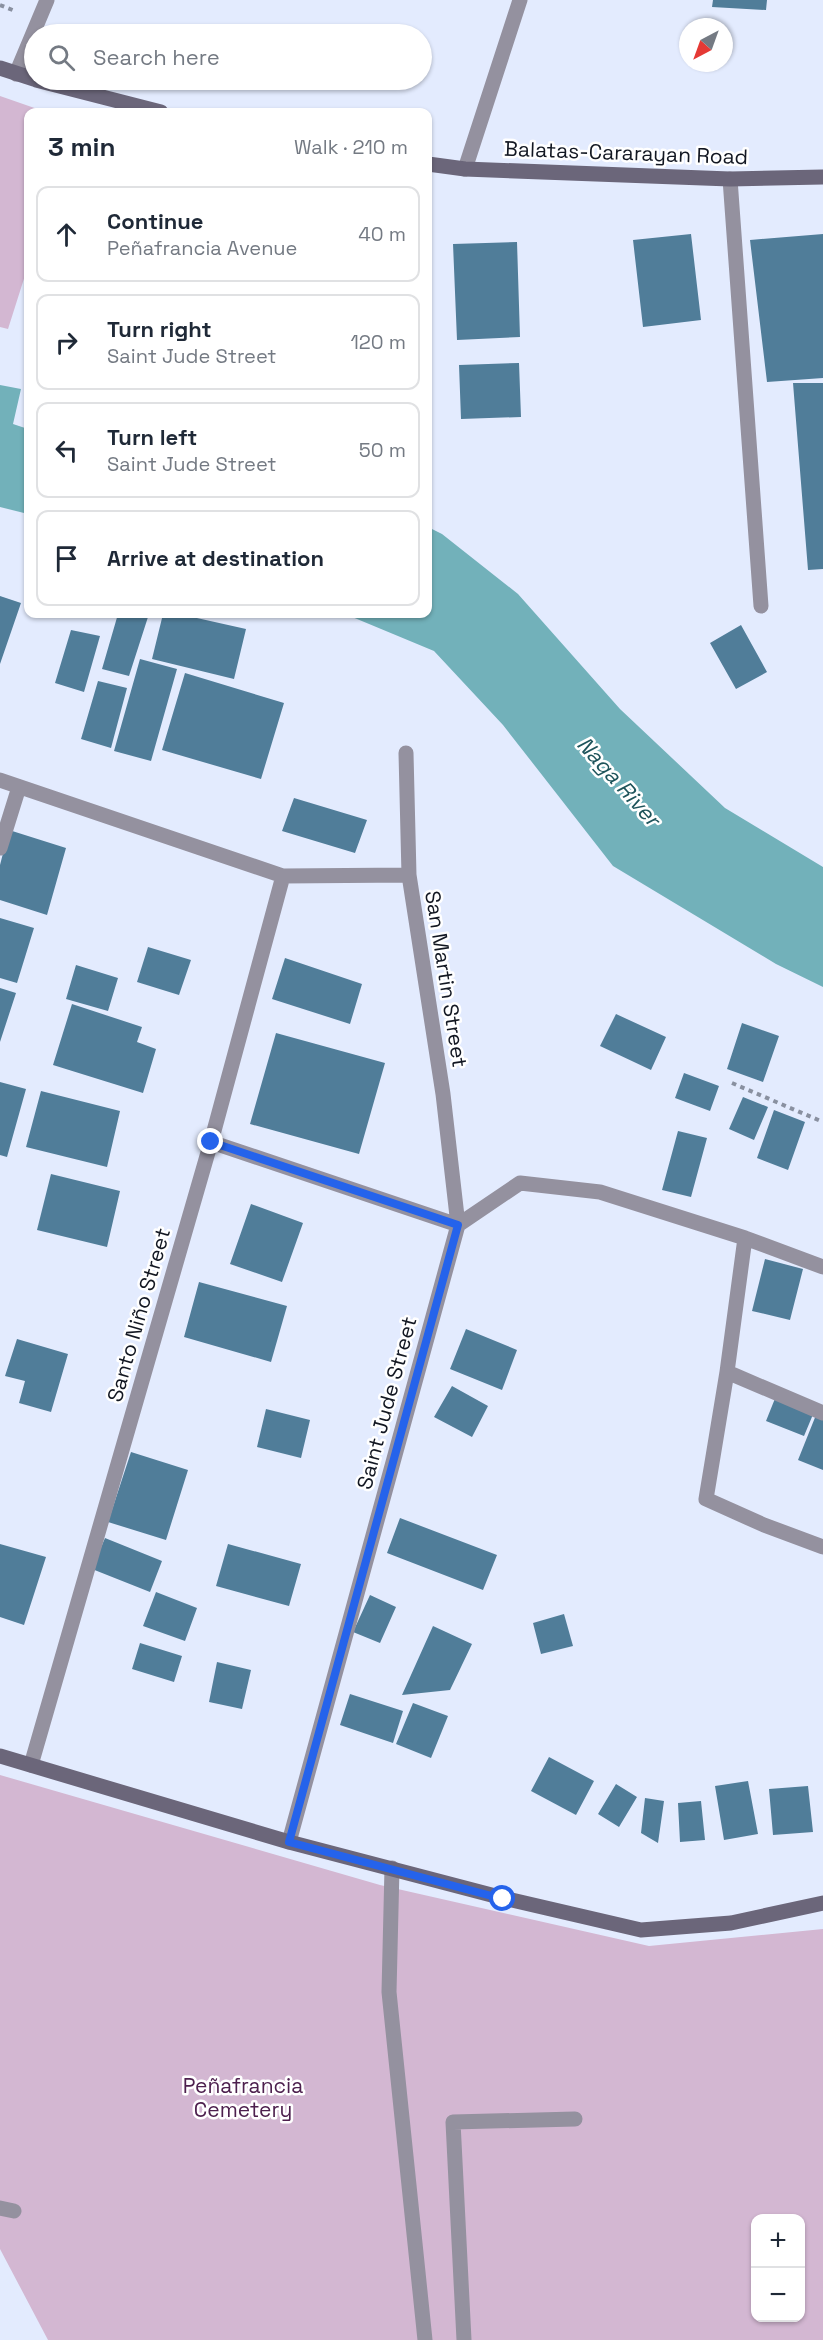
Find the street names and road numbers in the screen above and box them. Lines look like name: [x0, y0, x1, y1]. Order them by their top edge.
street label: Balatas-Cararayan Road: [504, 135, 748, 170]
street label: San Martin Street: [419, 889, 474, 1069]
street label: Santo Niño Street: [101, 1225, 176, 1405]
street label: Saint Jude Street: [350, 1313, 423, 1492]

